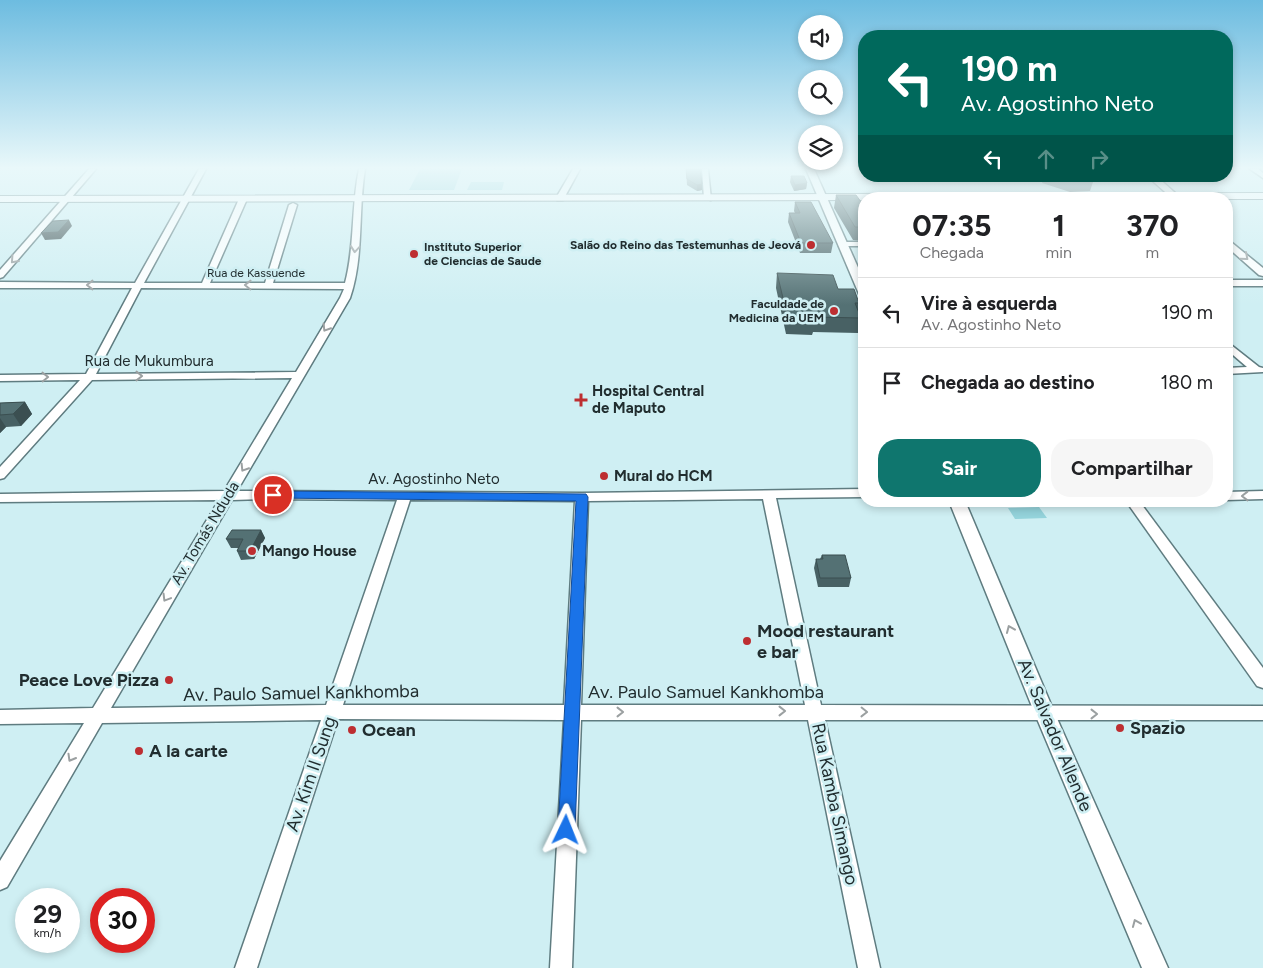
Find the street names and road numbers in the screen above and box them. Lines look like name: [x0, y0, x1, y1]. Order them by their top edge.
street label: Rua de Kassuende: [207, 266, 305, 280]
street label: Rua de Mukumbura: [84, 352, 214, 370]
street label: Av. Agostinho Neto: [368, 470, 500, 488]
street label: Av. Tomás Nduda: [167, 478, 243, 588]
street label: Av. Salvador Allende: [1013, 655, 1097, 815]
street label: Av. Paulo Samuel Kankhomba: [183, 680, 419, 706]
street label: Av. Paulo Samuel Kankhomba: [588, 681, 824, 703]
street label: Av. Kim II Sung: [281, 714, 341, 834]
street label: Rua Kamba Simango: [807, 721, 863, 887]

